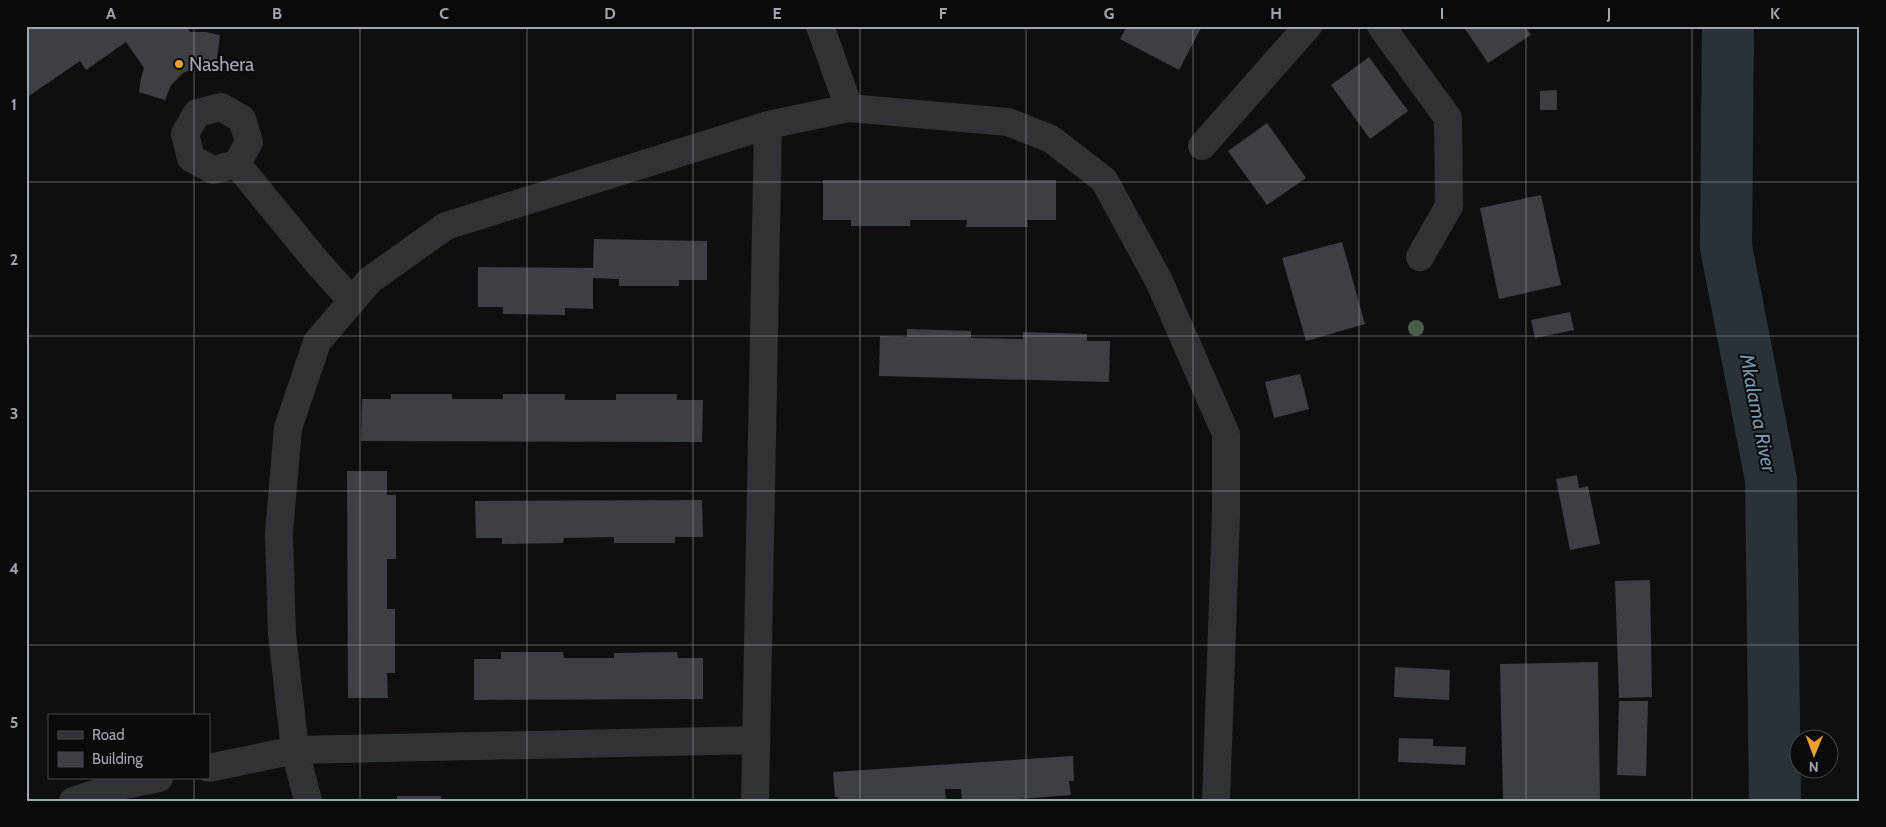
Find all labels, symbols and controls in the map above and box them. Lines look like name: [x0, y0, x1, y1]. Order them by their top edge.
text: A: [106, 4, 116, 23]
text: B: [272, 4, 282, 23]
text: C: [439, 4, 449, 23]
text: D: [604, 4, 616, 23]
text: E: [772, 4, 782, 23]
text: F: [939, 4, 948, 23]
text: G: [1104, 4, 1114, 23]
text: H: [1270, 4, 1282, 23]
text: I: [1440, 4, 1444, 23]
text: J: [1606, 4, 1611, 23]
text: K: [1770, 4, 1780, 23]
place label: Nashera: [189, 53, 254, 76]
marker: Nashera: [173, 58, 185, 70]
text: 1: [11, 95, 17, 114]
text: 2: [10, 250, 18, 269]
water label: Mkalama River: [1735, 351, 1781, 475]
text: 3: [10, 404, 18, 423]
text: 4: [9, 559, 19, 578]
text: 5: [10, 713, 18, 732]
legend: [48, 714, 210, 780]
text: Road: [92, 726, 125, 744]
north arrow: [1788, 730, 1838, 780]
text: Building: [92, 750, 143, 768]
text: N: [1809, 758, 1819, 776]

